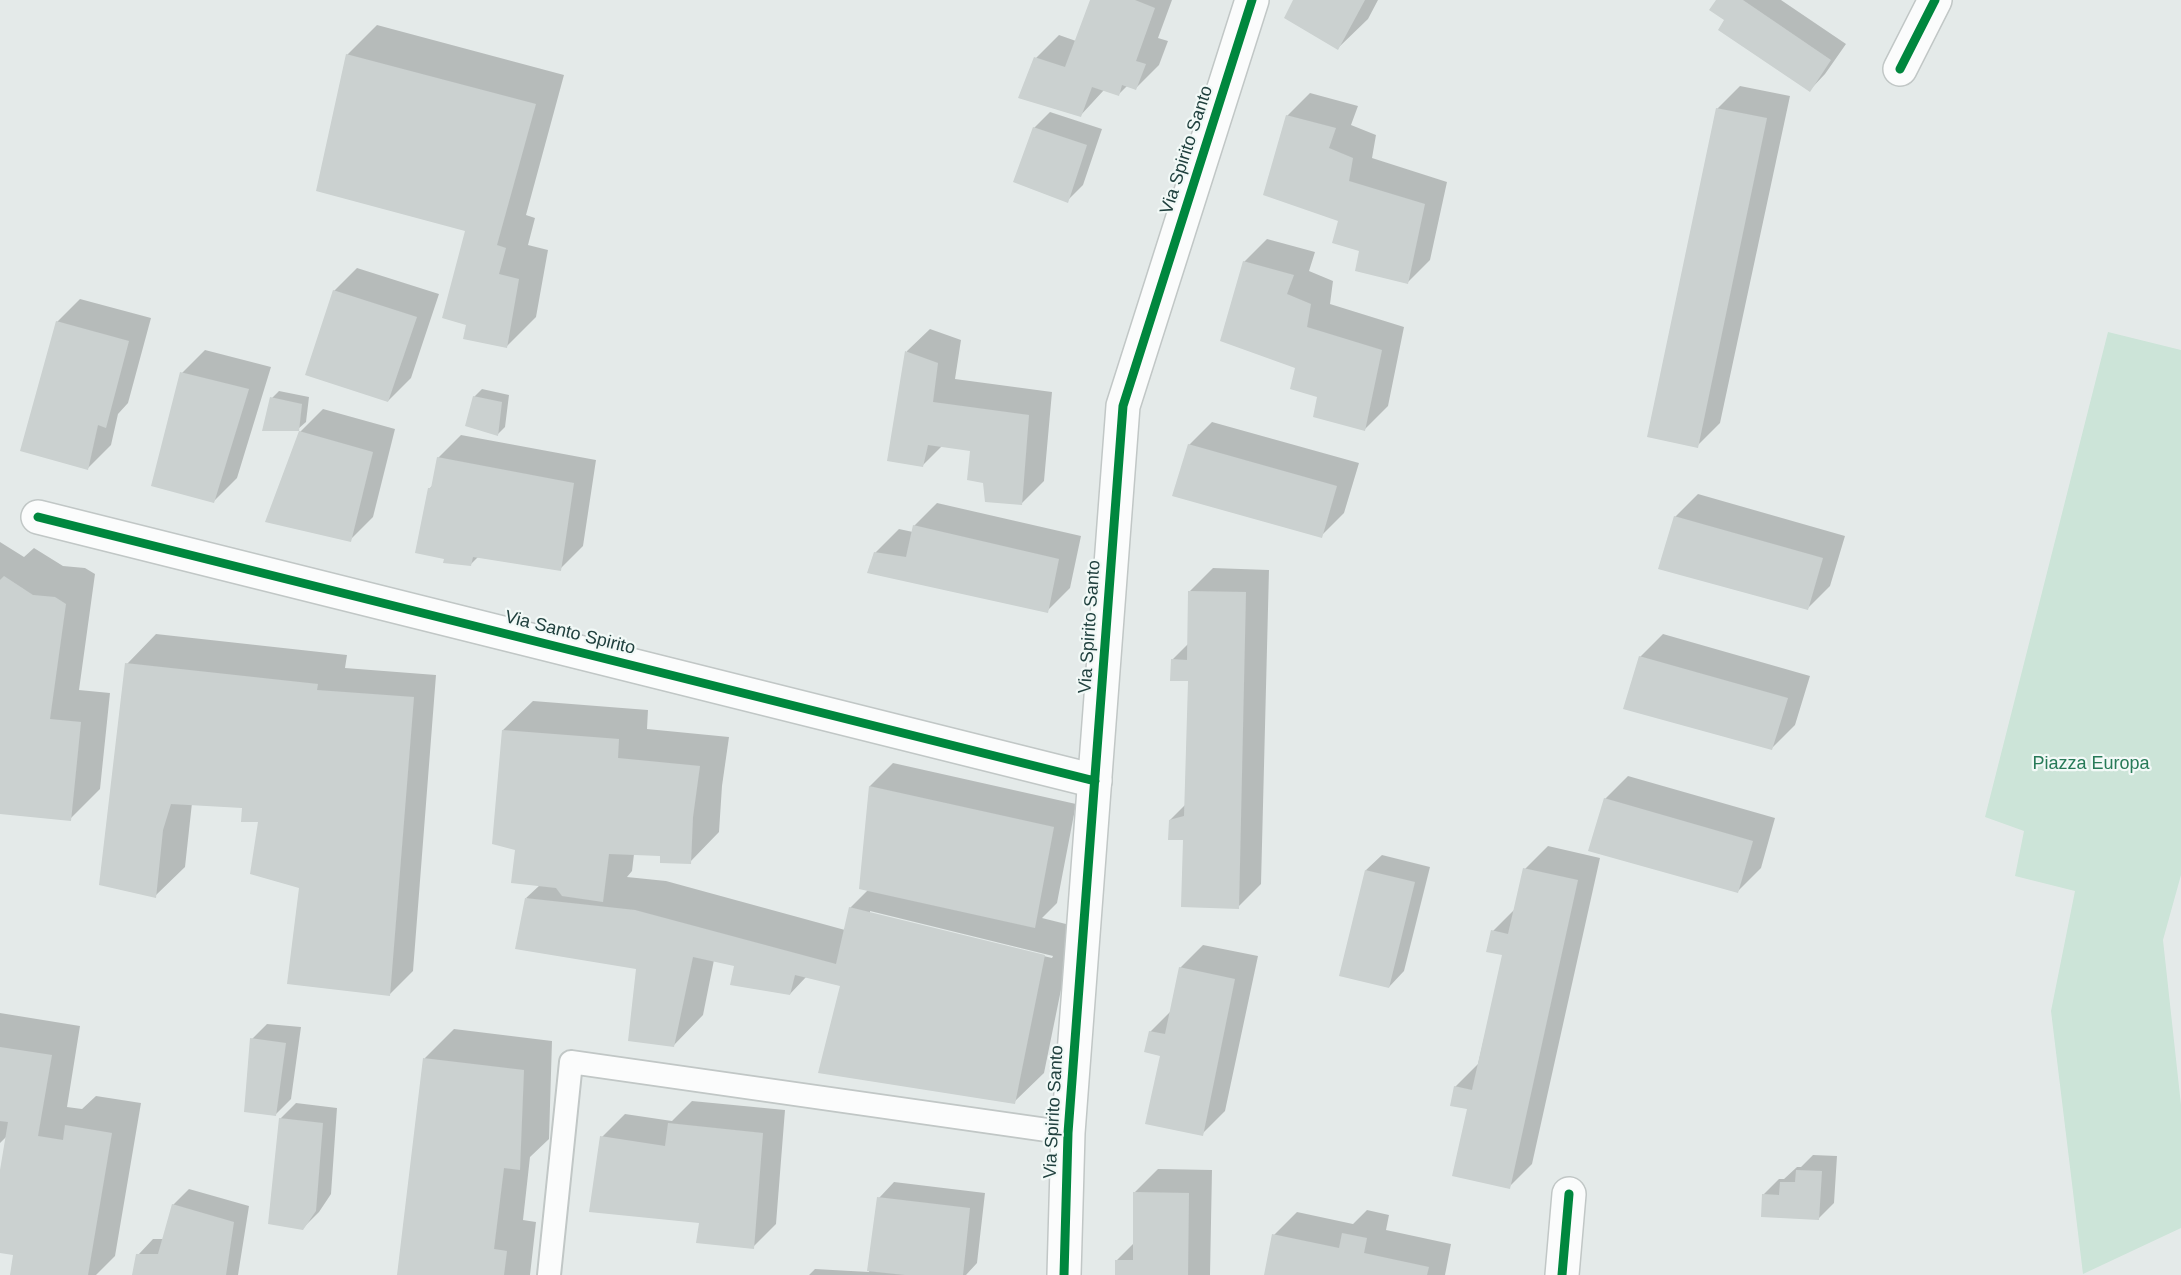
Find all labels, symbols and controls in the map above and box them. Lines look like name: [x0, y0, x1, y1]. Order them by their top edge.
street label: Via Spirito Santo: [1156, 83, 1218, 217]
street label: Via Spirito Santo: [1075, 560, 1105, 694]
street label: Via Santo Spirito: [502, 606, 638, 660]
park label: Piazza Europa: [2032, 753, 2150, 775]
street label: Via Spirito Santo: [1040, 1045, 1068, 1179]

